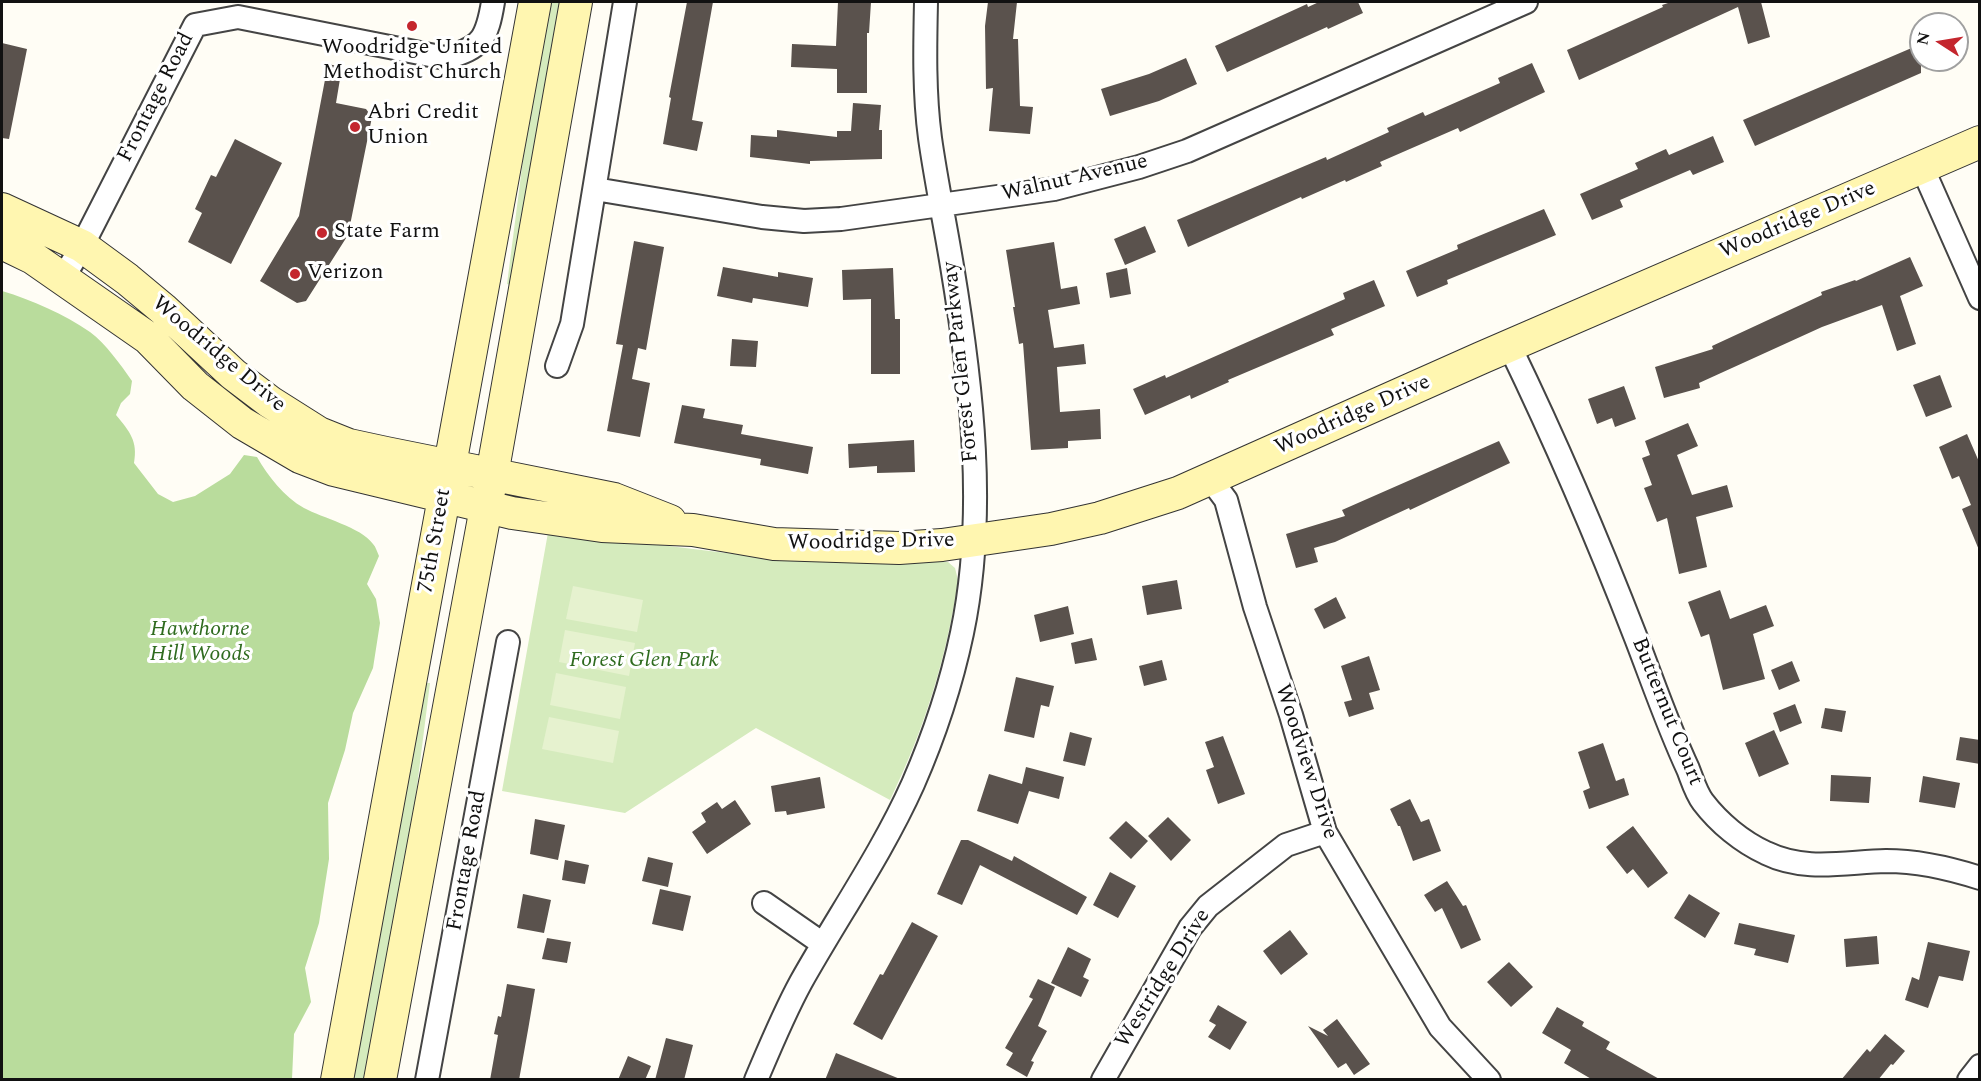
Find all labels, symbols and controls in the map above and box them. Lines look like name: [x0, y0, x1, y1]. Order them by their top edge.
north arrow: [1909, 12, 1969, 72]
marker: Woodridge United Methodist Church: [405, 19, 419, 33]
street label: Frontage Road: [113, 29, 201, 167]
text: N: [1910, 30, 1936, 48]
place label: Woodridge United Methodist Church: [322, 36, 502, 88]
place label: Abri Credit Union: [367, 101, 479, 152]
marker: Abri Credit Union: [348, 120, 362, 134]
street label: Walnut Avenue: [999, 149, 1151, 209]
street label: Woodridge Drive: [1716, 176, 1880, 266]
place label: State Farm: [334, 220, 440, 246]
marker: State Farm: [315, 226, 329, 240]
street label: Forest Glen Parkway: [938, 260, 986, 464]
place label: Verizon: [307, 261, 384, 287]
marker: Verizon: [288, 267, 302, 281]
street label: Woodridge Drive: [145, 291, 291, 419]
street label: Woodridge Drive: [1271, 370, 1435, 462]
street label: 75th Street: [414, 487, 458, 595]
street label: Woodridge Drive: [787, 528, 955, 558]
park label: Hawthorne Hill Woods: [150, 618, 250, 670]
street label: Butternut Court: [1624, 634, 1708, 790]
park label: Forest Glen Park: [569, 649, 719, 675]
street label: Woodview Drive: [1267, 681, 1343, 843]
street label: Frontage Road: [443, 789, 493, 933]
street label: Westridge Drive: [1111, 905, 1217, 1053]

